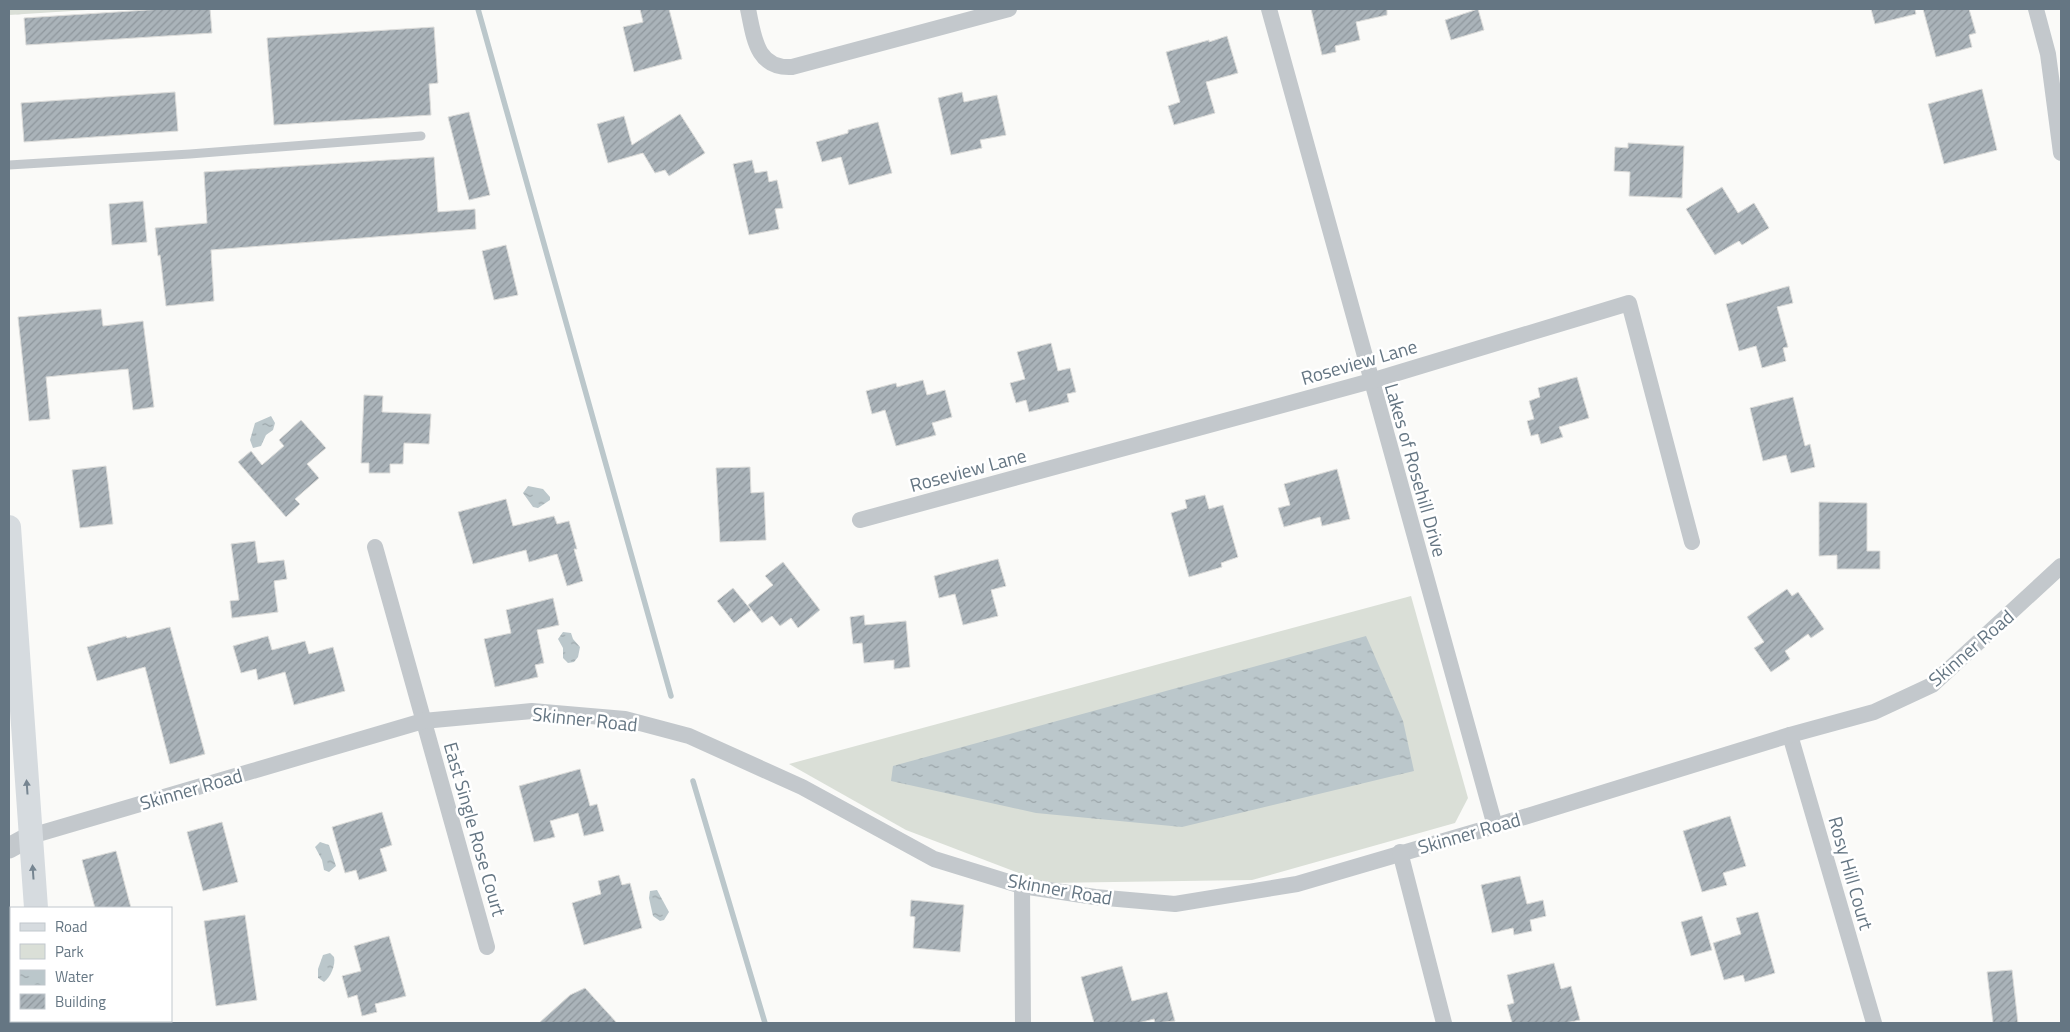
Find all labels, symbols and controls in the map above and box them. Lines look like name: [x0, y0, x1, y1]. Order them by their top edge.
street label: Roseview Lane: [1297, 331, 1420, 392]
street label: Lakes of Rosehill Drive: [1378, 380, 1455, 560]
street label: Roseview Lane: [906, 440, 1029, 499]
street label: Skinner Road: [1921, 602, 2020, 693]
street label: Skinner Road: [531, 699, 639, 738]
street label: East Single Rose Court: [437, 738, 514, 920]
street label: Skinner Road: [136, 760, 246, 817]
one-way arrow: [23, 779, 31, 795]
street label: Skinner Road: [1414, 804, 1524, 861]
street label: Rosy Hill Court: [1821, 813, 1882, 933]
one-way arrow: [29, 864, 37, 880]
street label: Skinner Road: [1006, 865, 1115, 912]
legend: [10, 907, 172, 1022]
text: Road: [55, 915, 87, 938]
text: Park: [55, 940, 84, 963]
text: Water: [55, 965, 94, 988]
text: Building: [55, 990, 106, 1013]

